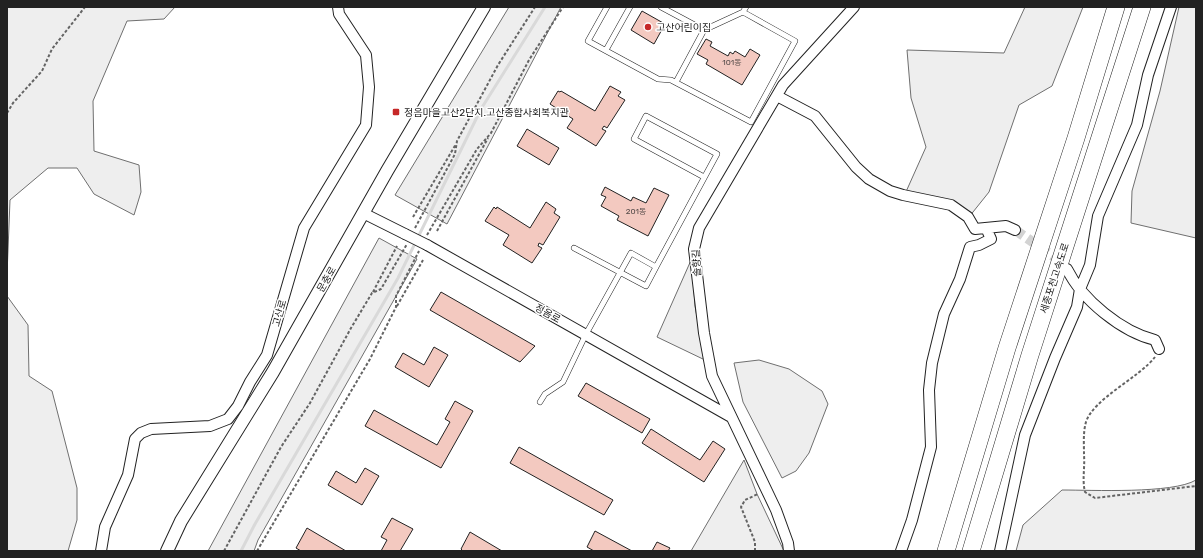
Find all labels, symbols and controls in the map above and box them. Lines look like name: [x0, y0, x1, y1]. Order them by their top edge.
marker: 고산어린이집: [643, 22, 653, 32]
place label: 고산어린이집: [656, 22, 711, 34]
house number: 101동: [722, 58, 742, 67]
marker: 정음마을고산2단지.고산종합사회복지관: [391, 107, 401, 117]
place label: 정음마을고산2단지.고산종합사회복지관: [404, 107, 570, 119]
house number: 201동: [626, 207, 646, 216]
street label: 세종포천고속도로: [1038, 241, 1072, 315]
street label: 솔향길: [690, 249, 704, 277]
street label: 문충로: [315, 265, 339, 294]
street label: 고산로: [270, 298, 290, 328]
street label: 정음로: [533, 302, 562, 326]

